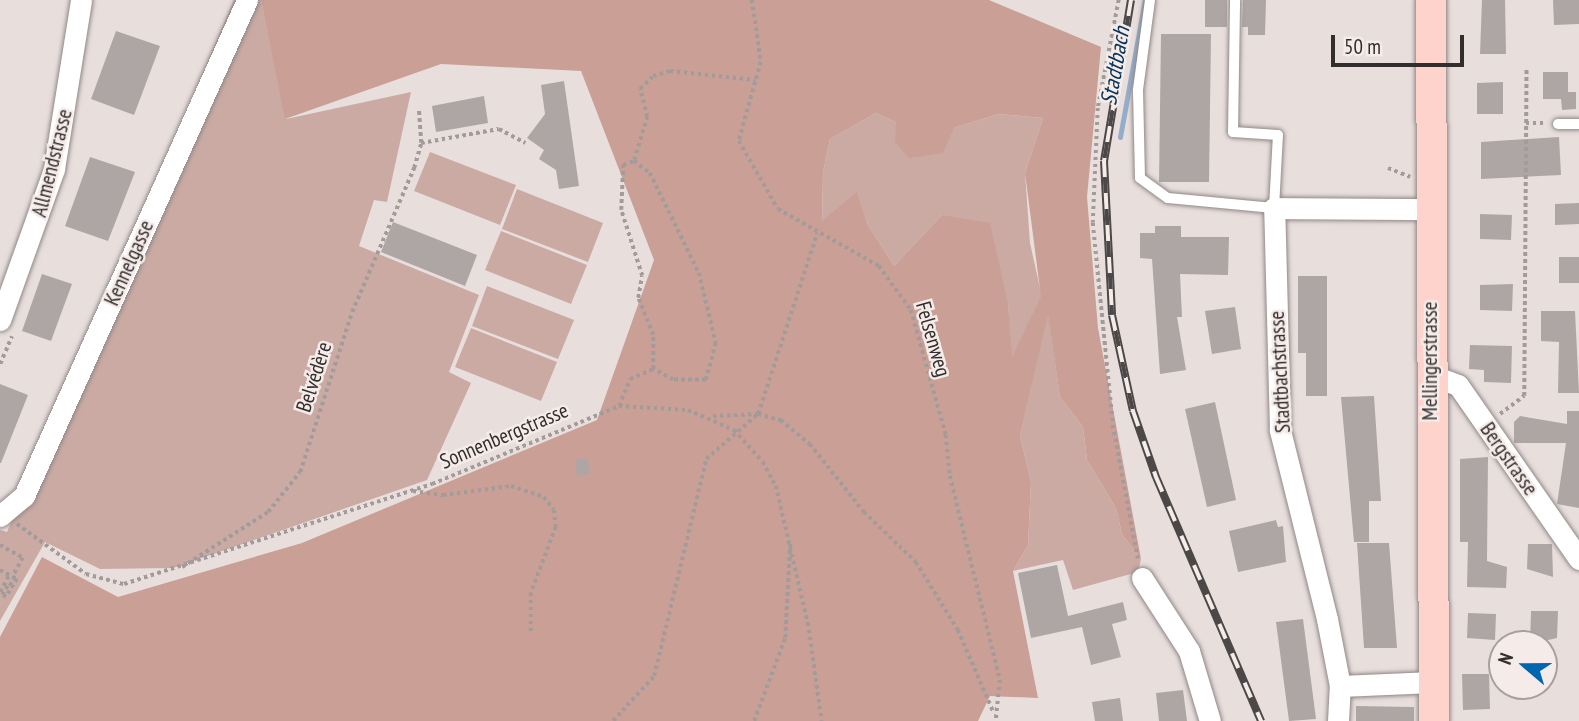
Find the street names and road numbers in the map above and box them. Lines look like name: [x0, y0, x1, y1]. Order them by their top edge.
street label: Allmendstrasse: [26, 106, 78, 220]
street label: Kennelgasse: [99, 217, 159, 309]
street label: Felsenweg: [910, 299, 956, 379]
street label: Mellingerstrasse: [1417, 301, 1443, 421]
street label: Stadtbachstrasse: [1264, 310, 1296, 434]
street label: Belvédère: [291, 339, 337, 415]
street label: Sonnenbergstrasse: [436, 398, 572, 474]
street label: Bergstrasse: [1475, 418, 1543, 500]

